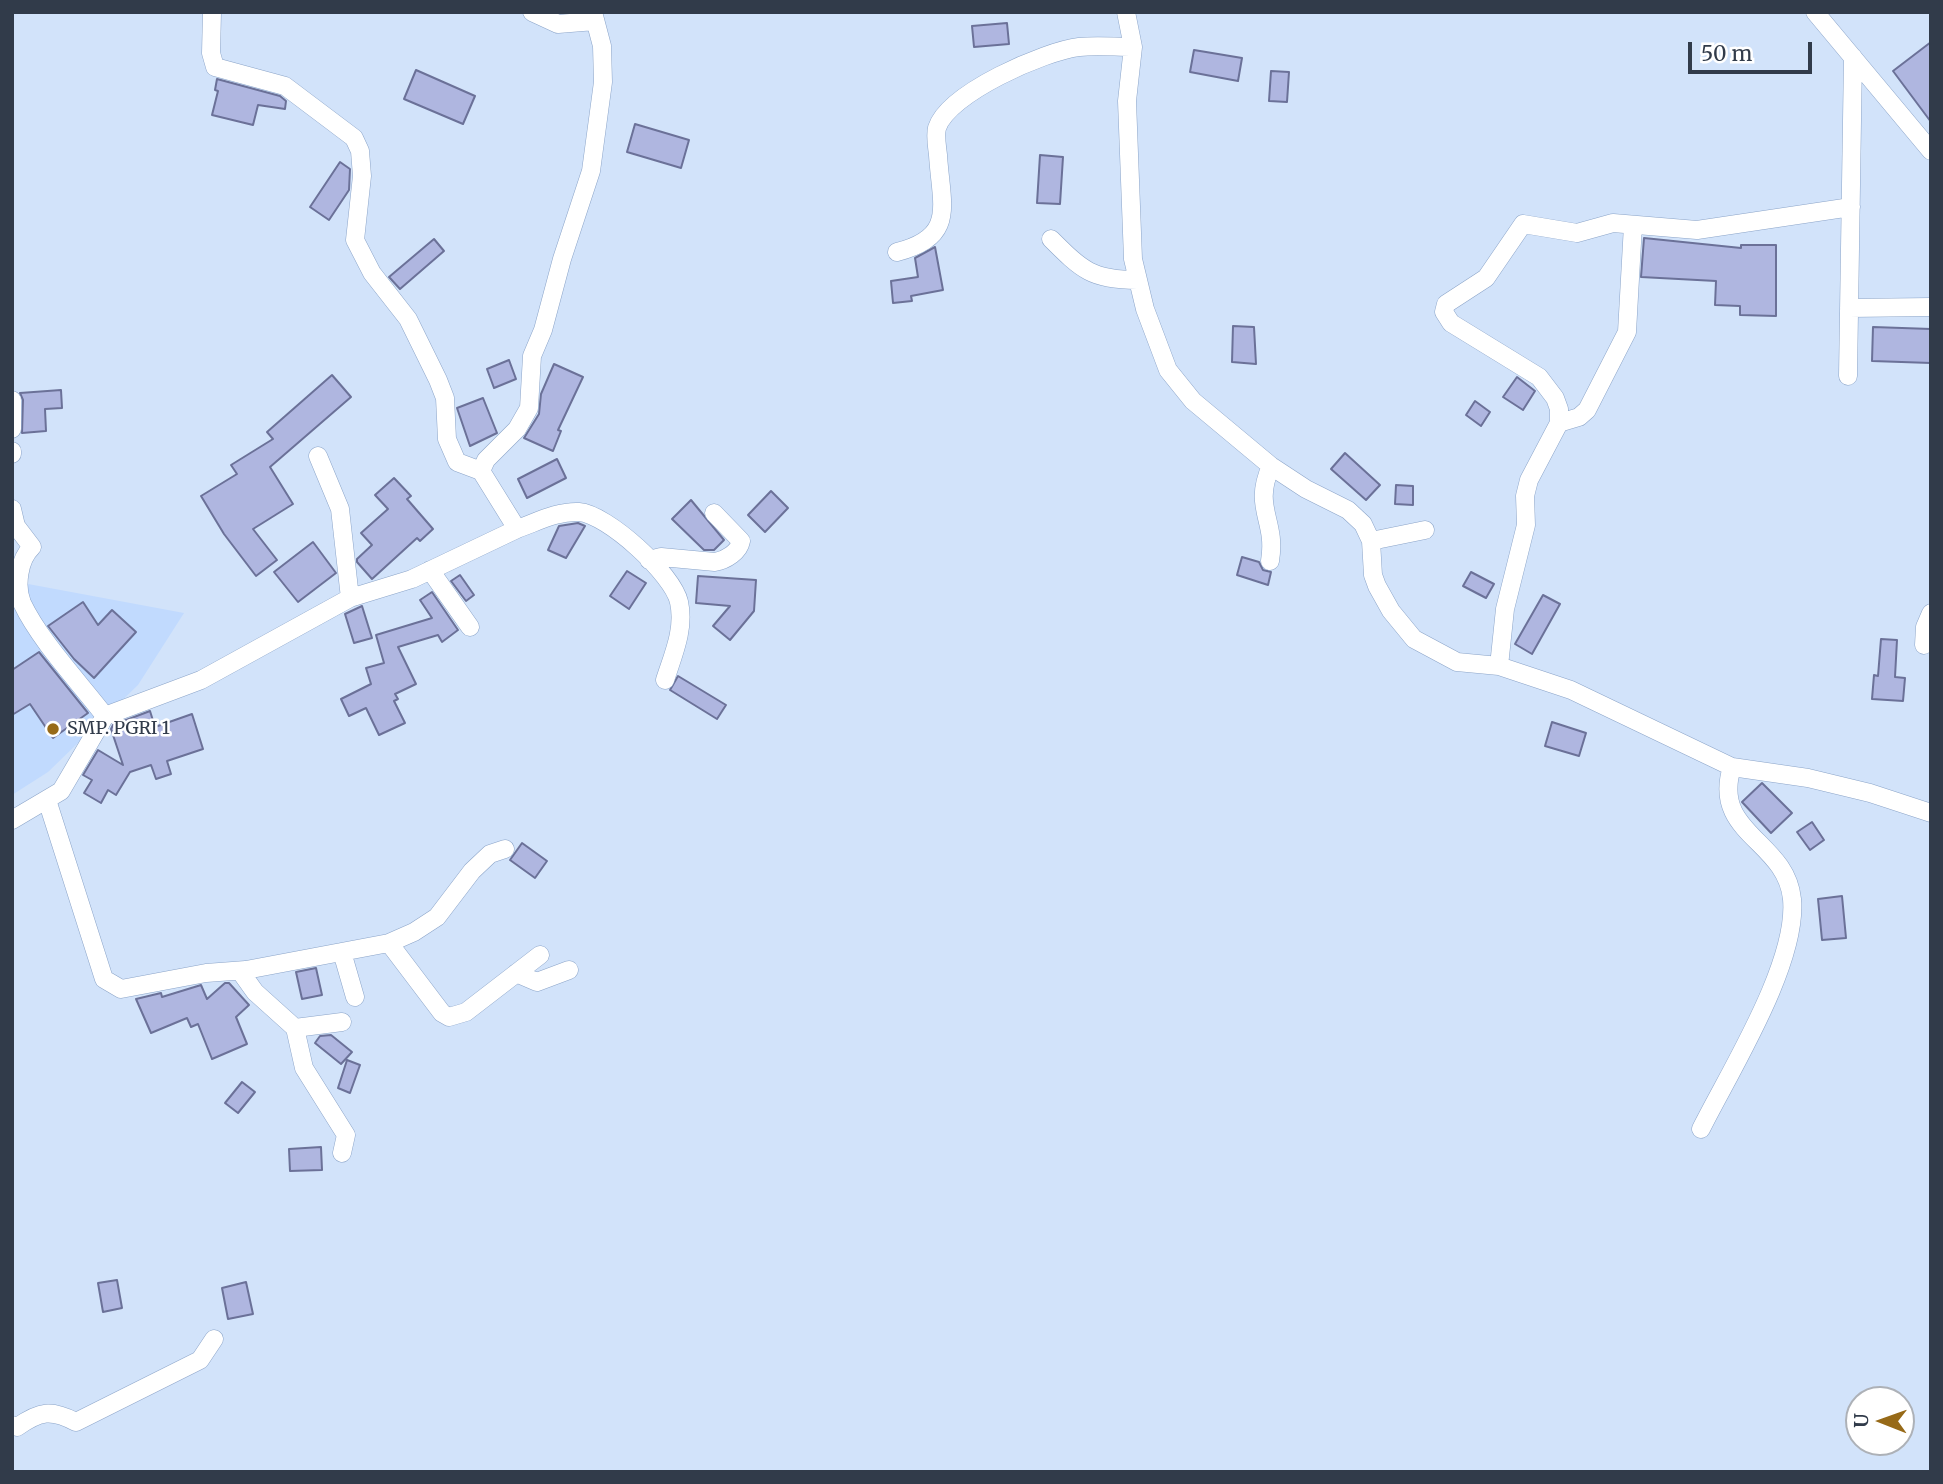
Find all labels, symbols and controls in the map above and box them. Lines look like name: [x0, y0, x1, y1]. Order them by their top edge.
scale bar: [1691, 28, 1815, 72]
text: 50 m: [1701, 40, 1752, 67]
place label: SMP. PGRI 1: [67, 718, 170, 740]
marker: SMP. PGRI 1: [45, 721, 61, 737]
north arrow: [1845, 1386, 1915, 1456]
text: U: [1849, 1413, 1873, 1428]

